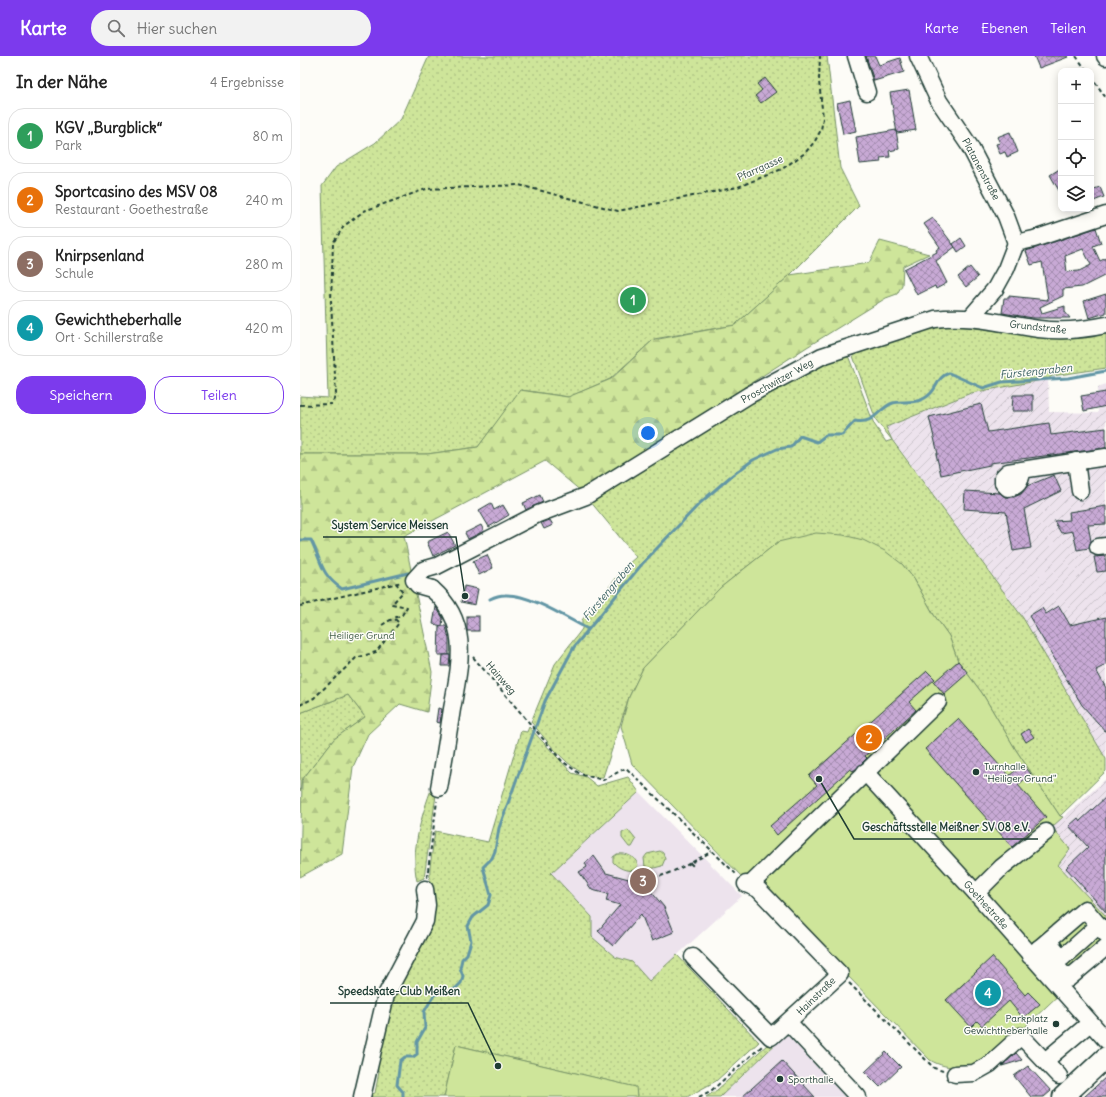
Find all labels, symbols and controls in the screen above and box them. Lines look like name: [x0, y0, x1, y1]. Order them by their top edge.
search box: [91, 10, 371, 46]
text: Karte: [20, 16, 67, 40]
icon: search: [105, 17, 127, 39]
text: Hier suchen: [137, 19, 217, 38]
text: Karte: [925, 19, 959, 37]
text: Ebenen: [981, 19, 1028, 37]
text: Teilen: [1050, 19, 1086, 37]
map controls: [1058, 68, 1094, 212]
button: +: [1058, 68, 1094, 104]
text: In der Nähe: [16, 71, 108, 93]
text: 4 Ergebnisse: [210, 74, 284, 91]
button: −: [1058, 104, 1094, 140]
text: KGV „Burgblick“: [55, 118, 162, 137]
text: 1: [27, 128, 33, 145]
text: 80 m: [252, 128, 283, 145]
street label: Platanenstraße: [959, 136, 1003, 202]
text: Park: [55, 137, 82, 154]
button: locate: [1058, 140, 1094, 176]
street label: Pfarrgasse: [735, 152, 785, 184]
button: layers: [1058, 176, 1094, 212]
text: Sportcasino des MSV 08: [55, 182, 218, 201]
text: 2: [26, 192, 34, 209]
text: 240 m: [246, 192, 283, 209]
text: Restaurant · Goethestraße: [55, 201, 208, 218]
text: Knirpsenland: [55, 246, 144, 265]
text: 3: [26, 256, 34, 273]
text: 280 m: [245, 256, 283, 273]
text: Schule: [55, 265, 94, 282]
pin: 1: [620, 285, 646, 315]
text: Gewichtheberhalle: [55, 310, 182, 329]
street label: Grundstraße: [1009, 318, 1067, 336]
text: 4: [26, 320, 34, 337]
text: 420 m: [245, 320, 283, 337]
text: Ort · Schillerstraße: [55, 329, 163, 346]
street label: Proschwitzer Weg: [739, 356, 815, 406]
water label: Fürstengraben: [999, 360, 1074, 382]
button: Speichern: [16, 376, 146, 414]
button: Teilen: [154, 376, 284, 414]
your location: [638, 423, 658, 443]
callout: System Service Meissen: [323, 514, 456, 537]
text: System Service Meissen: [332, 518, 449, 533]
water label: Fürstengraben: [579, 558, 637, 623]
park label: Heiliger Grund: [329, 629, 395, 642]
street label: Hainweg: [483, 659, 519, 697]
pin: 2: [856, 723, 882, 753]
place label: Turnhalle "Heiliger Grund": [984, 760, 1056, 785]
marker: Turnhalle "Heiliger Grund": [971, 767, 981, 777]
callout: Geschäftsstelle Meißner SV 08 e.V.: [854, 816, 1038, 839]
text: Geschäftsstelle Meißner SV 08 e.V.: [862, 820, 1030, 834]
pin: 3: [630, 866, 656, 896]
street label: Goethestraße: [961, 878, 1011, 932]
street label: Hainstraße: [794, 974, 838, 1018]
pin: 4: [975, 978, 1001, 1008]
callout: Speedskate-Club Meißen: [330, 980, 468, 1003]
text: Speedskate-Club Meißen: [338, 984, 461, 999]
place label: Parkplatz Gewichtheberhalle: [964, 1012, 1048, 1037]
marker: Parkplatz Gewichtheberhalle: [1051, 1019, 1061, 1029]
place label: Sporthalle: [788, 1073, 834, 1086]
marker: Sporthalle: [775, 1074, 785, 1084]

